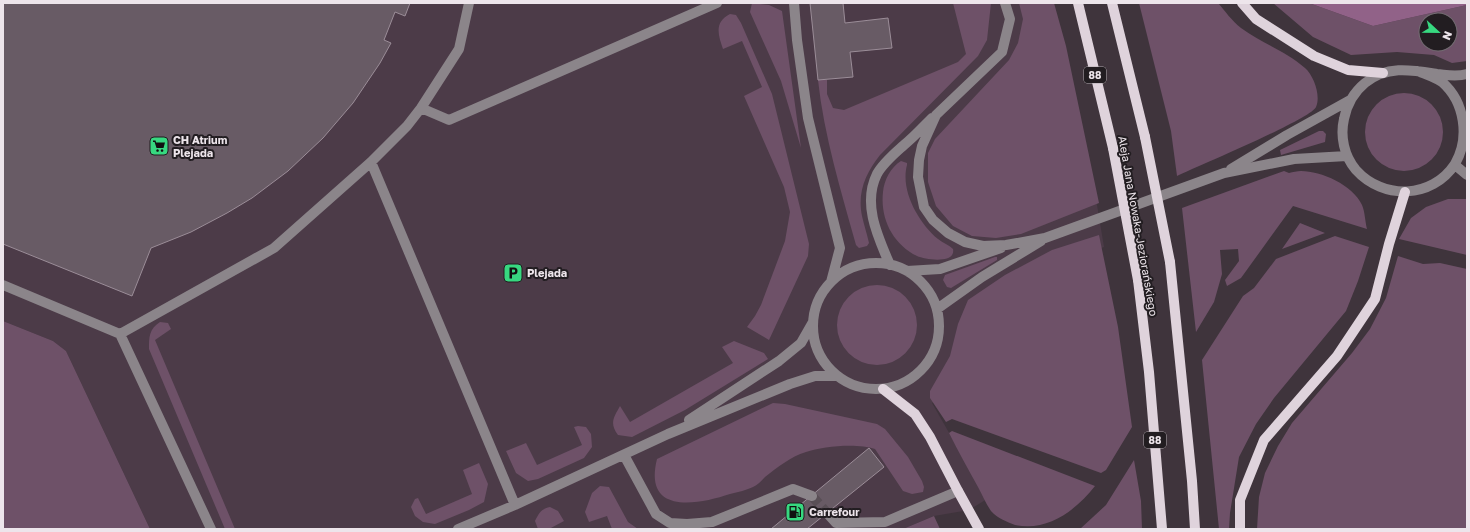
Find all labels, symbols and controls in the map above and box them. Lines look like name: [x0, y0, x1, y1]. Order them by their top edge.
north arrow: [1418, 12, 1458, 52]
text: N: [1440, 30, 1455, 42]
road number: 88: [1084, 67, 1106, 83]
place label: CH Atrium Plejada: [173, 133, 228, 159]
supermarket icon: CH Atrium Plejada: [148, 135, 170, 157]
street label: Aleja Jana Nowaka-Jeziorańskiego: [1116, 135, 1161, 317]
parking icon: Plejada: [502, 262, 524, 284]
place label: Plejada: [527, 266, 567, 279]
road number: 88: [1144, 432, 1166, 448]
fuel station icon: Carrefour: [784, 501, 806, 523]
place label: Carrefour: [809, 505, 860, 518]

